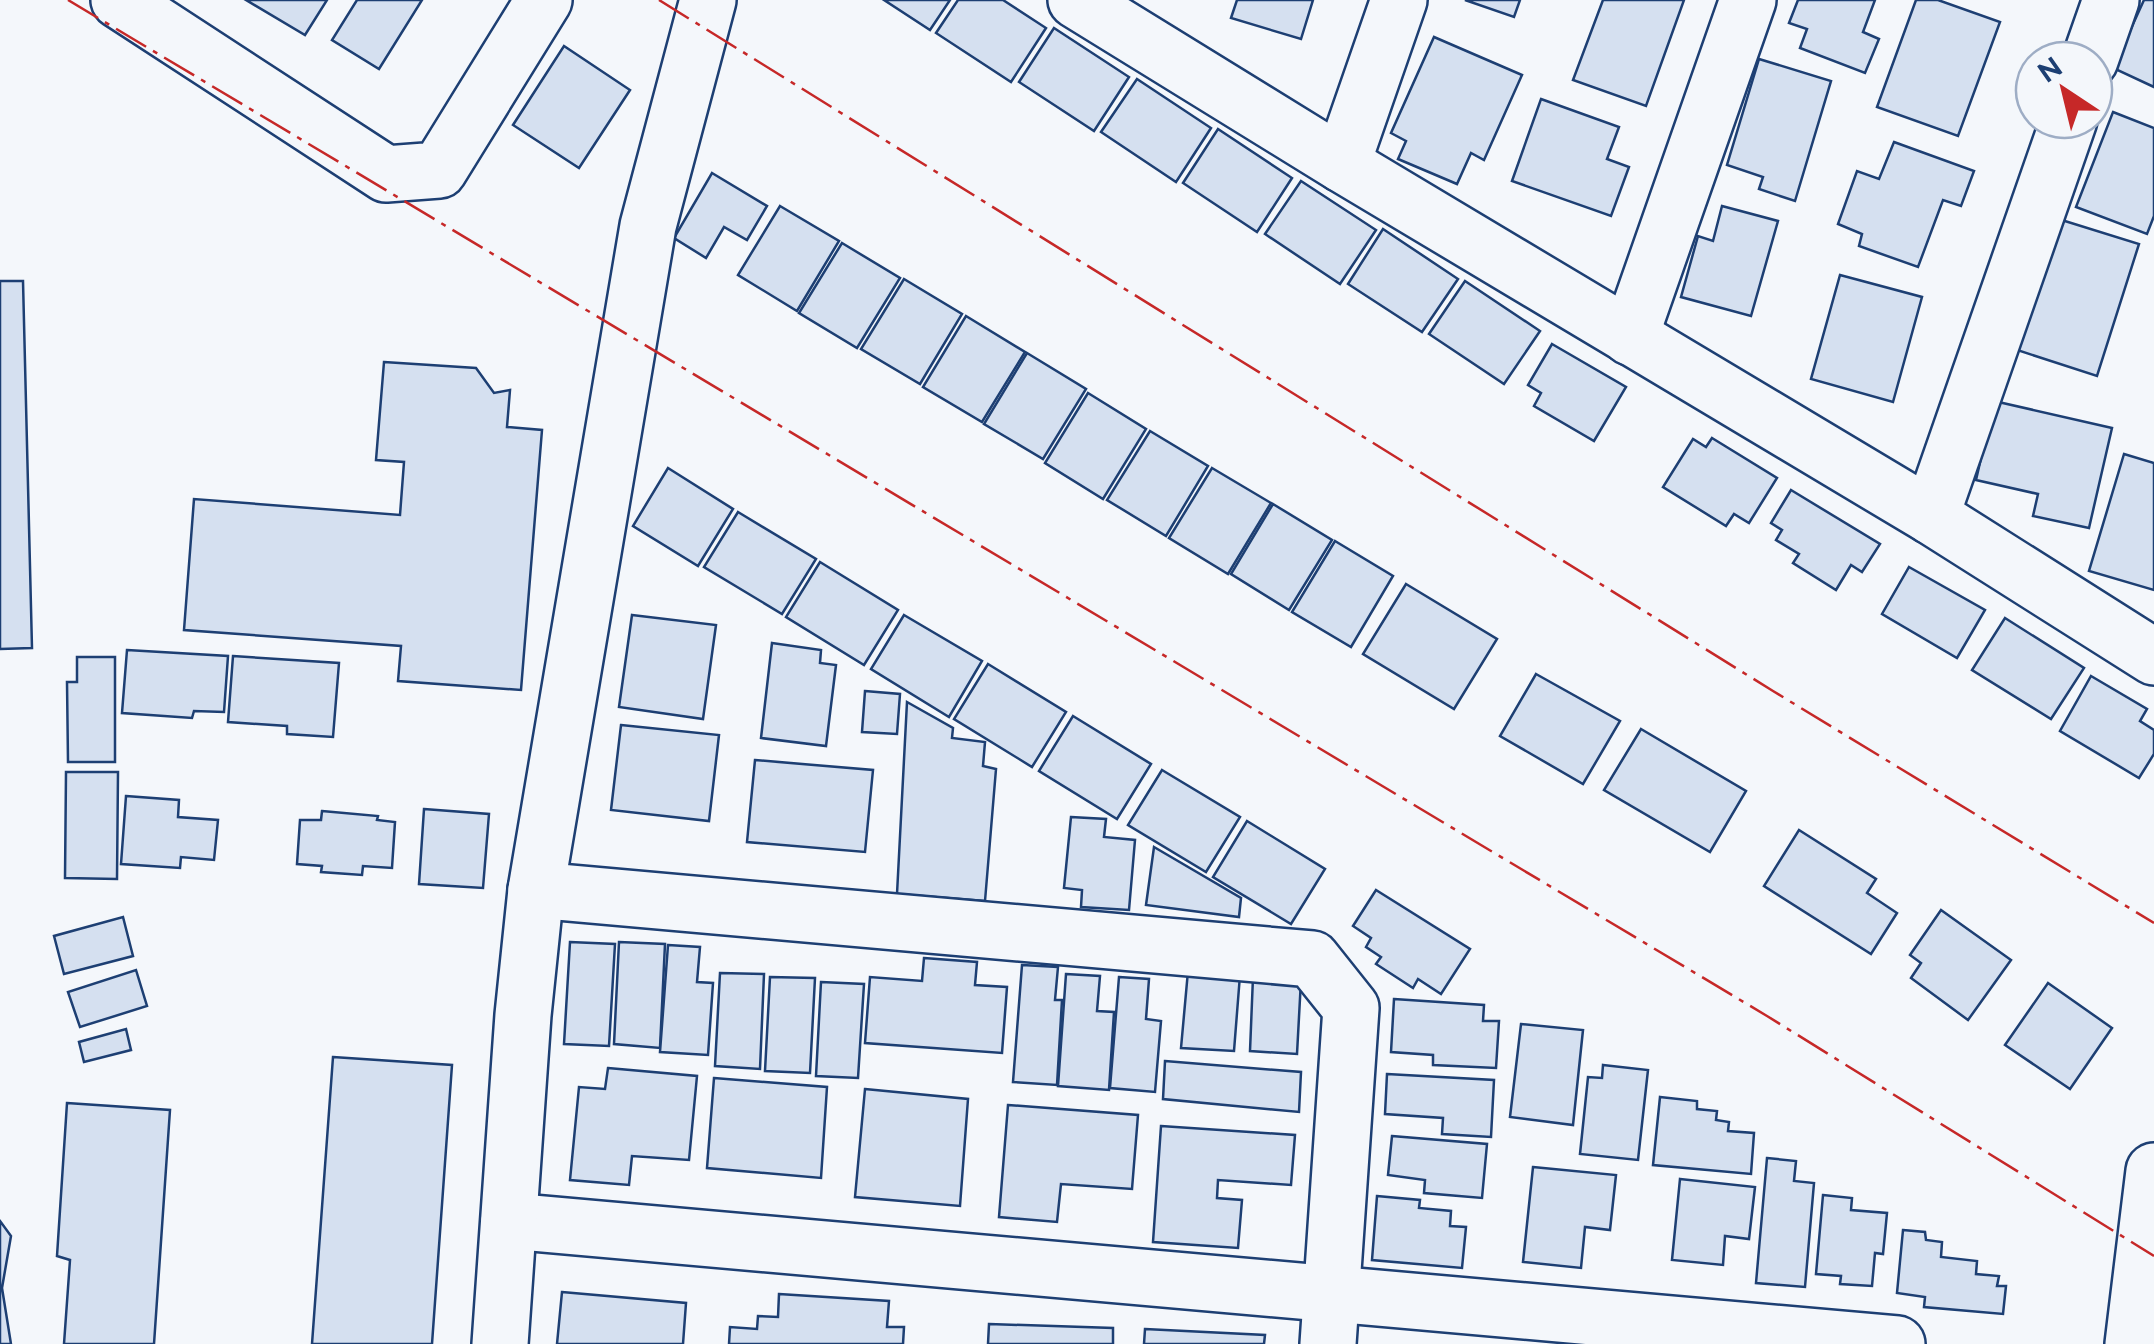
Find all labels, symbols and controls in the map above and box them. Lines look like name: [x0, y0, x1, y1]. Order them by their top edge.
north arrow: [2014, 40, 2114, 140]
text: N: [2032, 50, 2068, 90]

